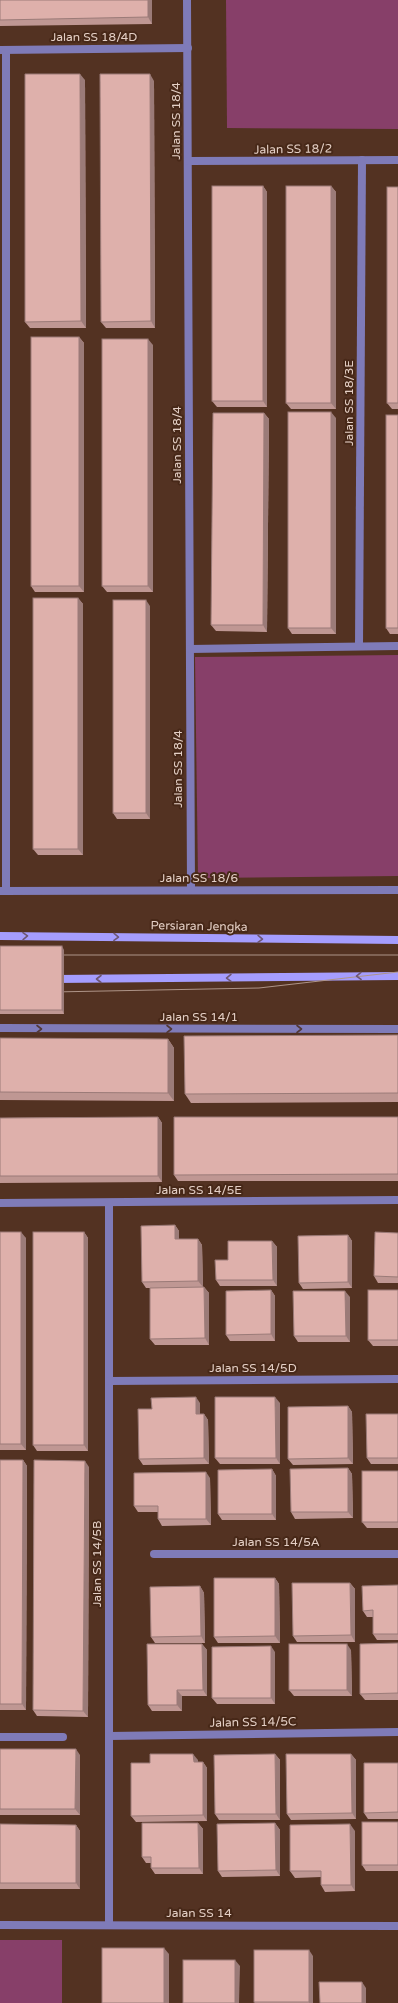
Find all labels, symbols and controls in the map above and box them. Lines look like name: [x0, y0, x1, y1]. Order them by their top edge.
street label: Jalan SS 18/4D: [51, 30, 137, 44]
street label: Jalan SS 18/4: [169, 82, 183, 160]
street label: Jalan SS 18/2: [254, 141, 332, 157]
street label: Jalan SS 18/3E: [342, 360, 356, 446]
street label: Jalan SS 18/4: [170, 406, 184, 484]
street label: Jalan SS 18/4: [171, 730, 185, 808]
street label: Jalan SS 18/6: [160, 871, 238, 885]
street label: Persiaran Jengka: [150, 918, 248, 934]
one-way arrow: [22, 932, 28, 940]
one-way arrow: [113, 933, 119, 941]
one-way arrow: [257, 934, 263, 943]
one-way arrow: [356, 972, 362, 980]
one-way arrow: [226, 974, 232, 982]
one-way arrow: [96, 975, 102, 983]
street label: Jalan SS 14/1: [160, 1010, 238, 1024]
one-way arrow: [36, 1025, 42, 1033]
one-way arrow: [166, 1025, 172, 1033]
one-way arrow: [296, 1025, 302, 1033]
street label: Jalan SS 14/5E: [156, 1183, 242, 1197]
street label: Jalan SS 14/5D: [209, 1361, 297, 1375]
street label: Jalan SS 14/5B: [90, 1521, 104, 1607]
street label: Jalan SS 14/5A: [232, 1535, 320, 1549]
street label: Jalan SS 14/5C: [210, 1714, 296, 1730]
street label: Jalan SS 14: [166, 1906, 232, 1920]

